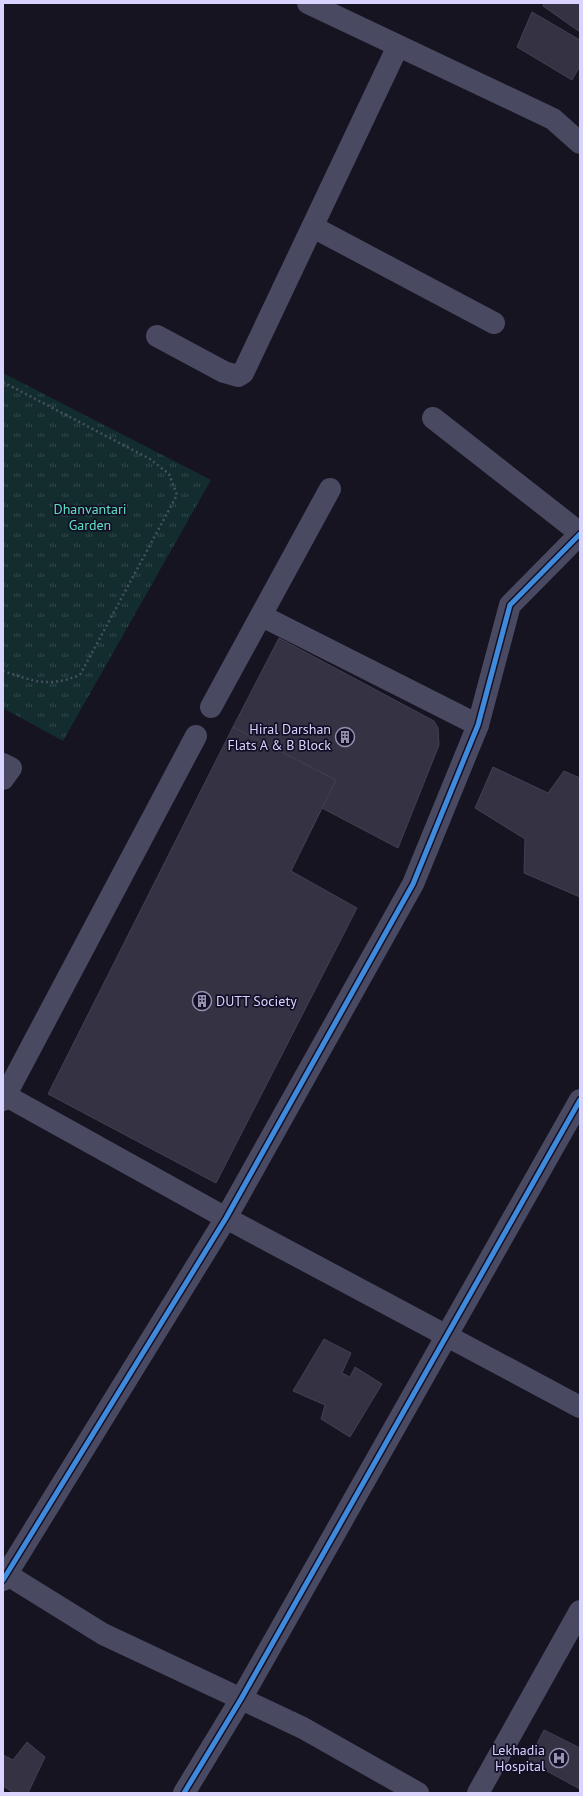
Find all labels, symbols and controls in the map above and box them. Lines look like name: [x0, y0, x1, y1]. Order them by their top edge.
park label: Dhanvantari Garden: [54, 500, 126, 534]
place label: Hiral Darshan Flats A & B Block: [228, 720, 331, 754]
building icon: Hiral Darshan Flats A & B Block: [334, 726, 356, 748]
building icon: DUTT Society: [191, 990, 213, 1012]
place label: DUTT Society: [216, 992, 297, 1010]
place label: Lekhadia Hospital: [492, 1741, 545, 1775]
hospital icon: Lekhadia Hospital: [548, 1747, 570, 1769]

